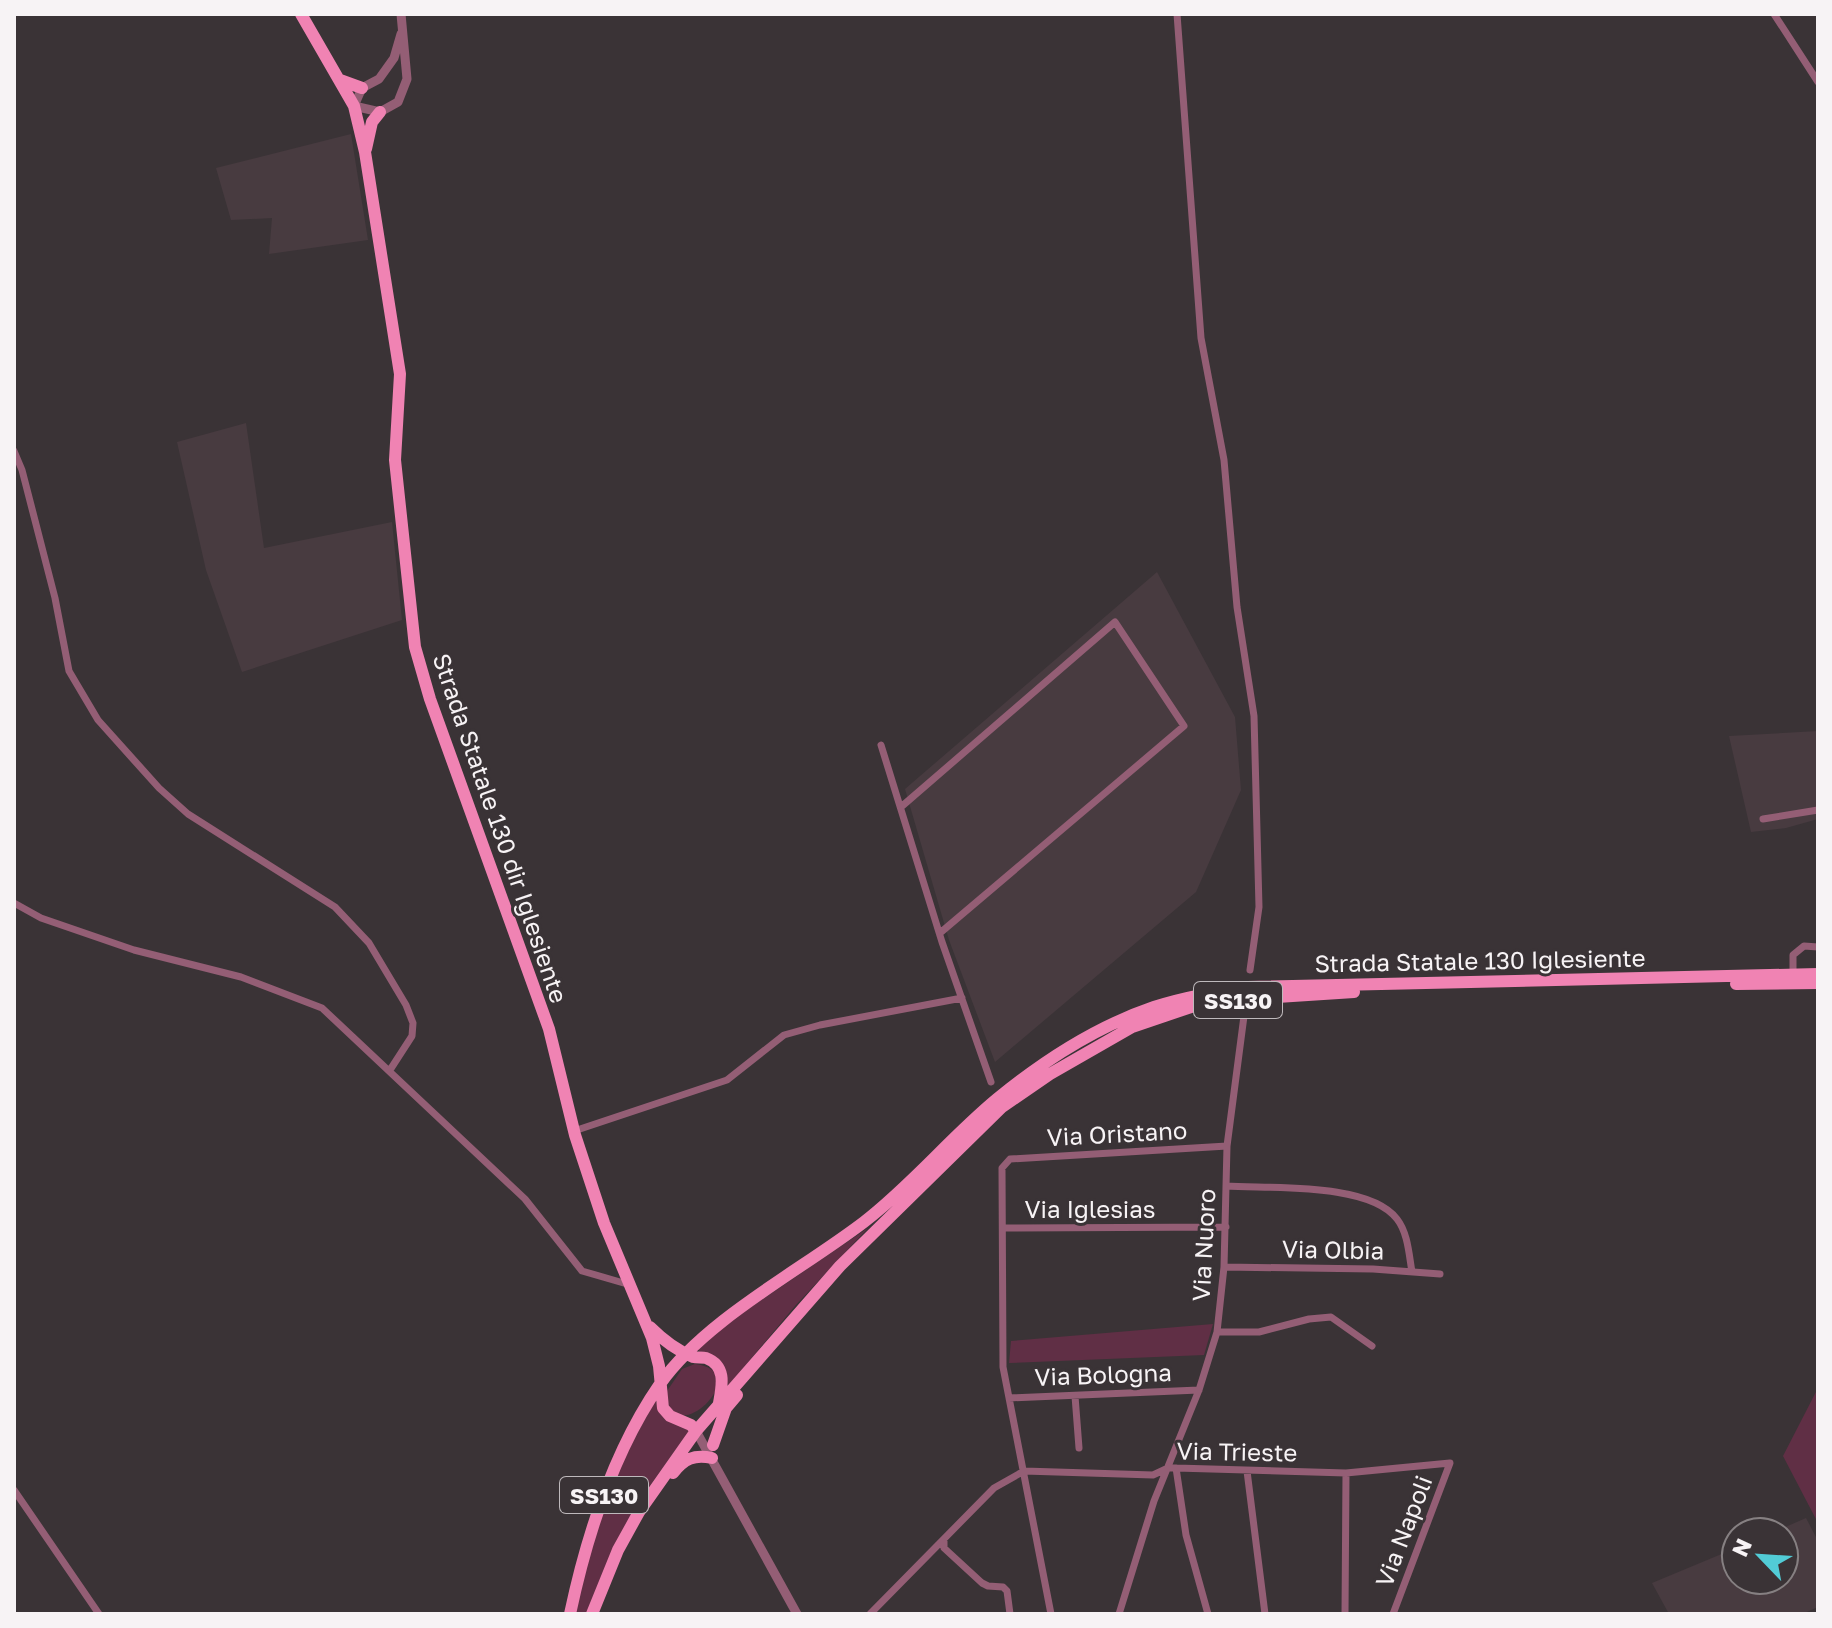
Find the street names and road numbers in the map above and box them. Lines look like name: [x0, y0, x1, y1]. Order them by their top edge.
street label: Strada Statale 130 dir Iglesiente: [427, 649, 575, 1007]
street label: Strada Statale 130 Iglesiente: [1314, 943, 1646, 977]
road number: SS130: [1194, 982, 1282, 1018]
street label: Via Oristano: [1046, 1115, 1188, 1151]
street label: Via Nuoro: [1186, 1188, 1220, 1302]
street label: Via Iglesias: [1024, 1194, 1156, 1223]
street label: Via Olbia: [1282, 1234, 1384, 1264]
street label: Via Bologna: [1034, 1357, 1172, 1391]
street label: Via Trieste: [1176, 1435, 1298, 1467]
street label: Via Napoli: [1368, 1471, 1438, 1591]
road number: SS130: [560, 1477, 648, 1513]

